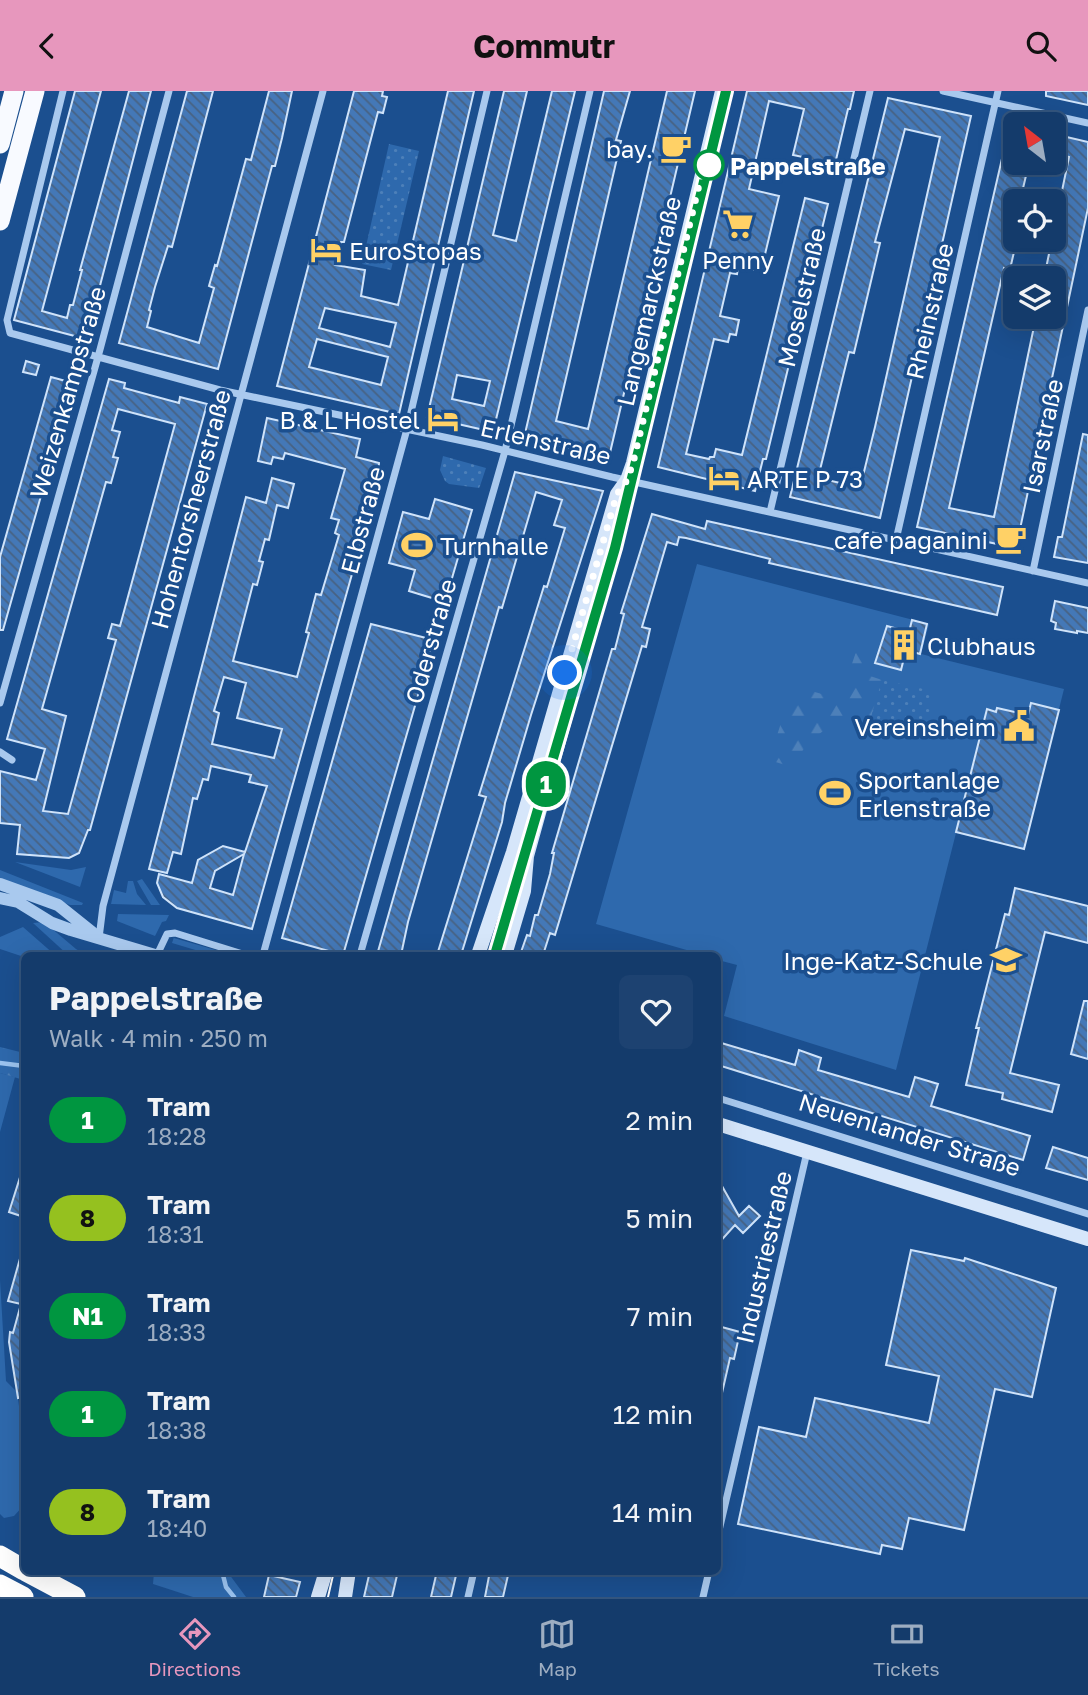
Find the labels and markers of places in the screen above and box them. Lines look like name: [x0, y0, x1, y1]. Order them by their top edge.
cafe icon: bay.: [659, 131, 693, 165]
place label: bay.: [606, 134, 653, 163]
marker: Pappelstraße: [694, 150, 724, 180]
place label: Pappelstraße: [730, 151, 886, 180]
supermarket icon: Penny: [721, 207, 755, 241]
hotel icon: EuroStopas: [309, 233, 343, 267]
place label: EuroStopas: [349, 236, 482, 265]
place label: Penny: [702, 245, 774, 274]
hotel icon: B & L Hostel: [426, 402, 460, 436]
place label: B & L Hostel: [280, 405, 420, 434]
hotel icon: ARTE P 73: [707, 461, 741, 495]
place label: ARTE P 73: [747, 464, 863, 493]
cafe icon: cafe paganini: [994, 522, 1028, 556]
place label: cafe paganini: [834, 525, 988, 554]
sports icon: Turnhalle: [400, 528, 434, 562]
place label: Turnhalle: [440, 531, 549, 560]
building icon: Clubhaus: [887, 628, 921, 662]
place label: Clubhaus: [927, 631, 1036, 660]
public building icon: Vereinsheim: [1002, 709, 1036, 743]
place label: Vereinsheim: [854, 712, 996, 741]
place label: Sportanlage Erlenstraße: [858, 765, 1000, 822]
sports icon: Sportanlage Erlenstraße: [818, 776, 852, 810]
school or university icon: Inge-Katz-Schule: [989, 943, 1023, 977]
place label: Inge-Katz-Schule: [783, 946, 983, 975]

